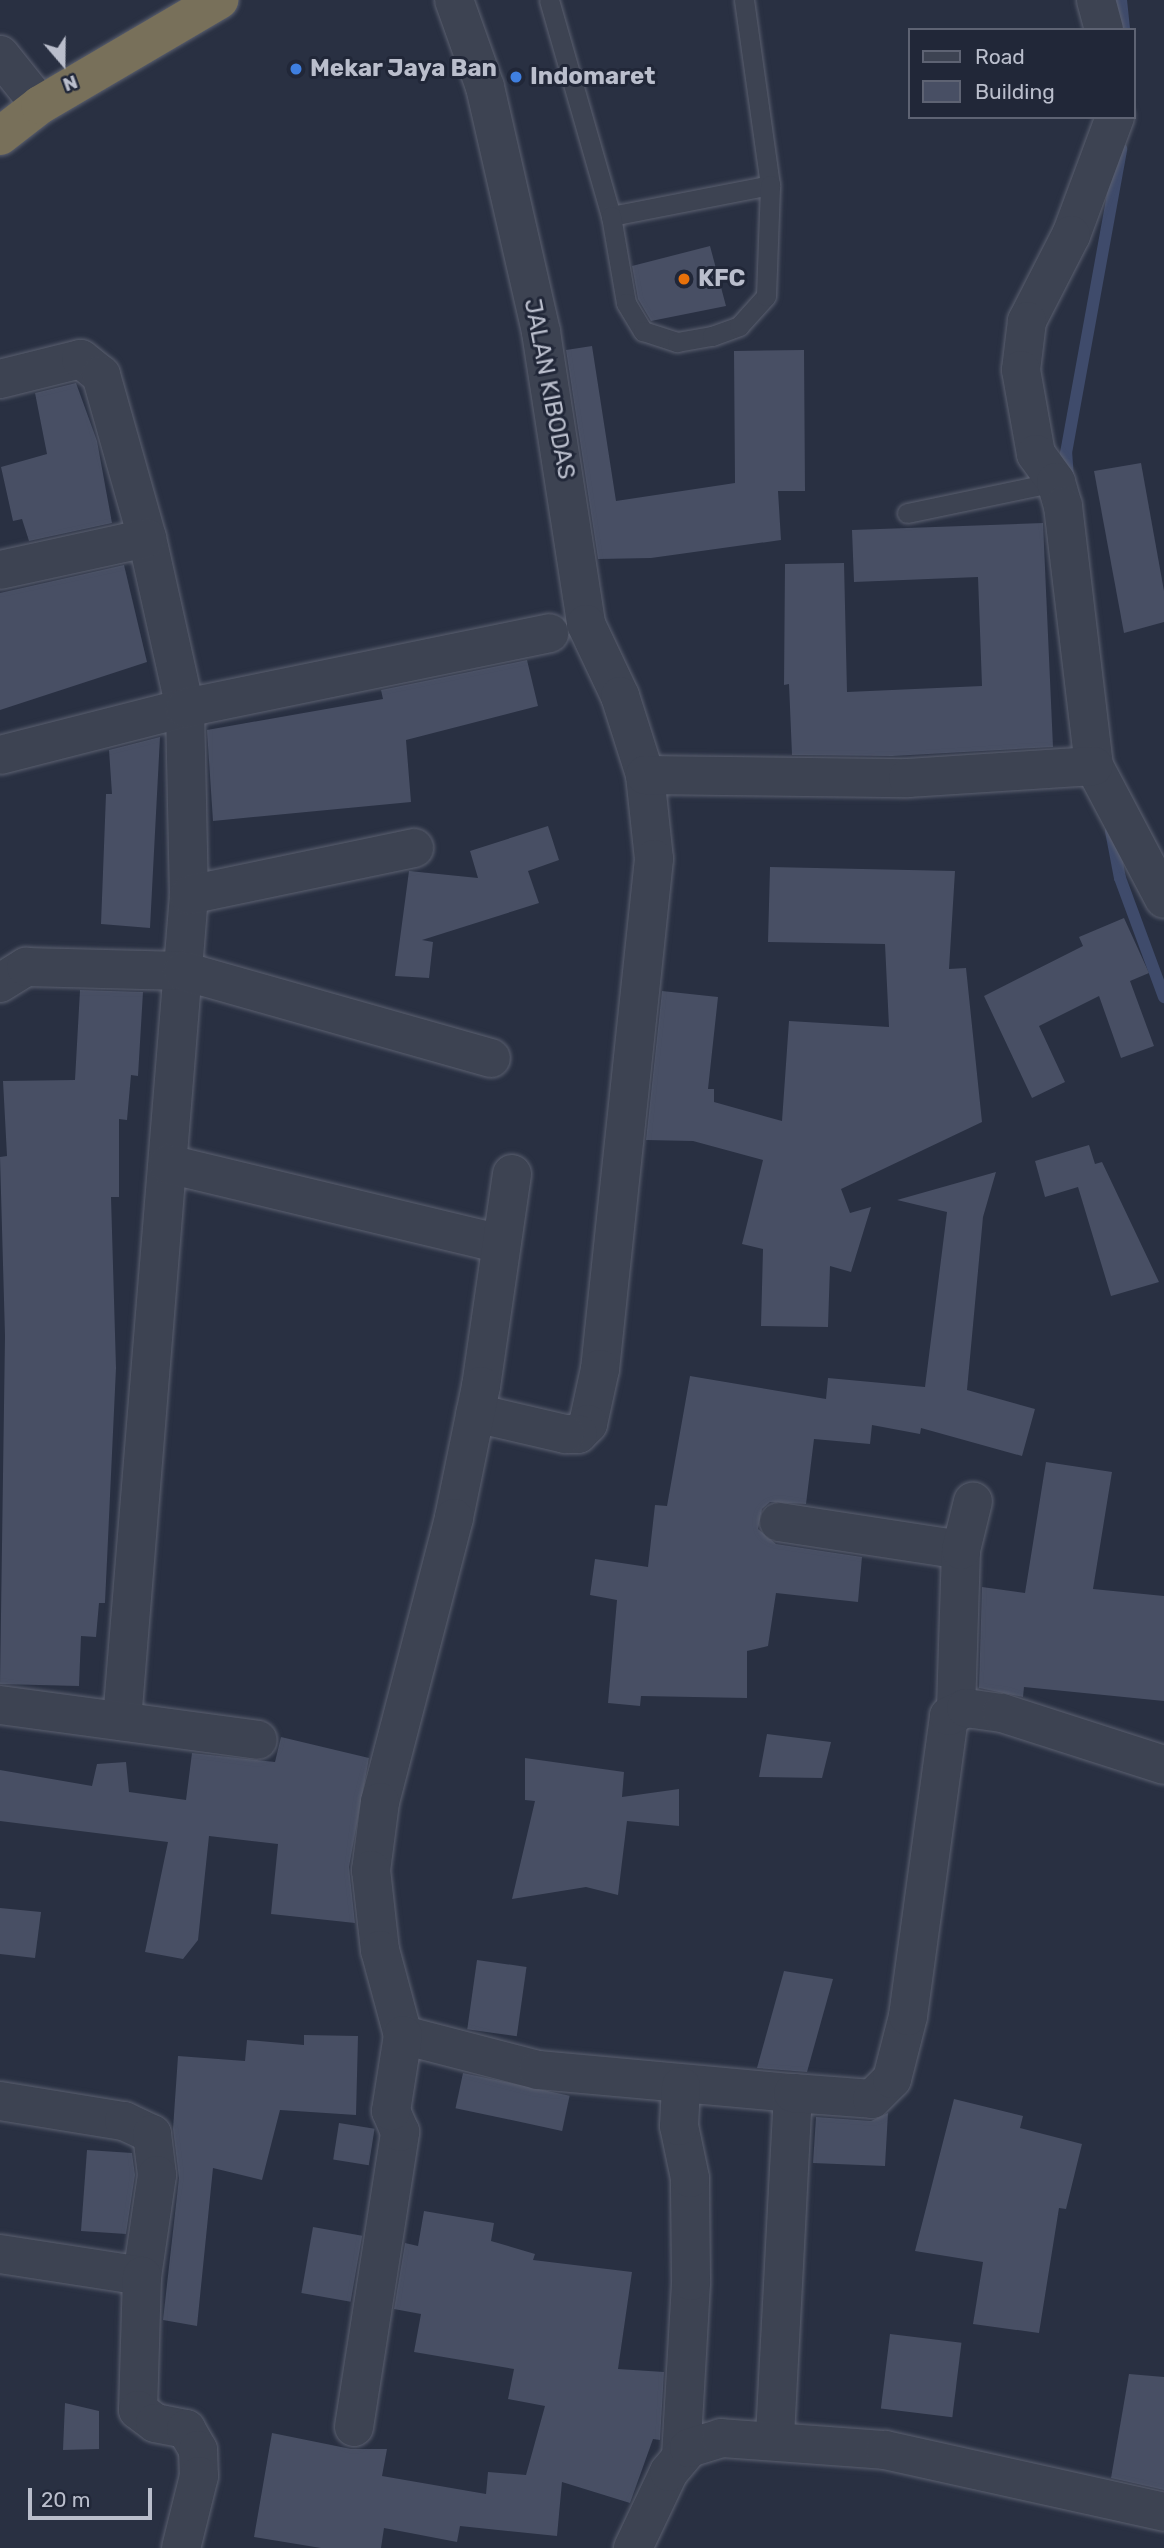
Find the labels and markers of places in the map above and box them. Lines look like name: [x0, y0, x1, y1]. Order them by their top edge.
place label: Mekar Jaya Ban: [310, 55, 497, 83]
marker: Mekar Jaya Ban: [288, 61, 304, 77]
place label: Indomaret: [530, 63, 655, 91]
marker: Indomaret: [508, 69, 524, 85]
place label: KFC: [698, 265, 745, 293]
marker: KFC: [676, 271, 692, 287]

